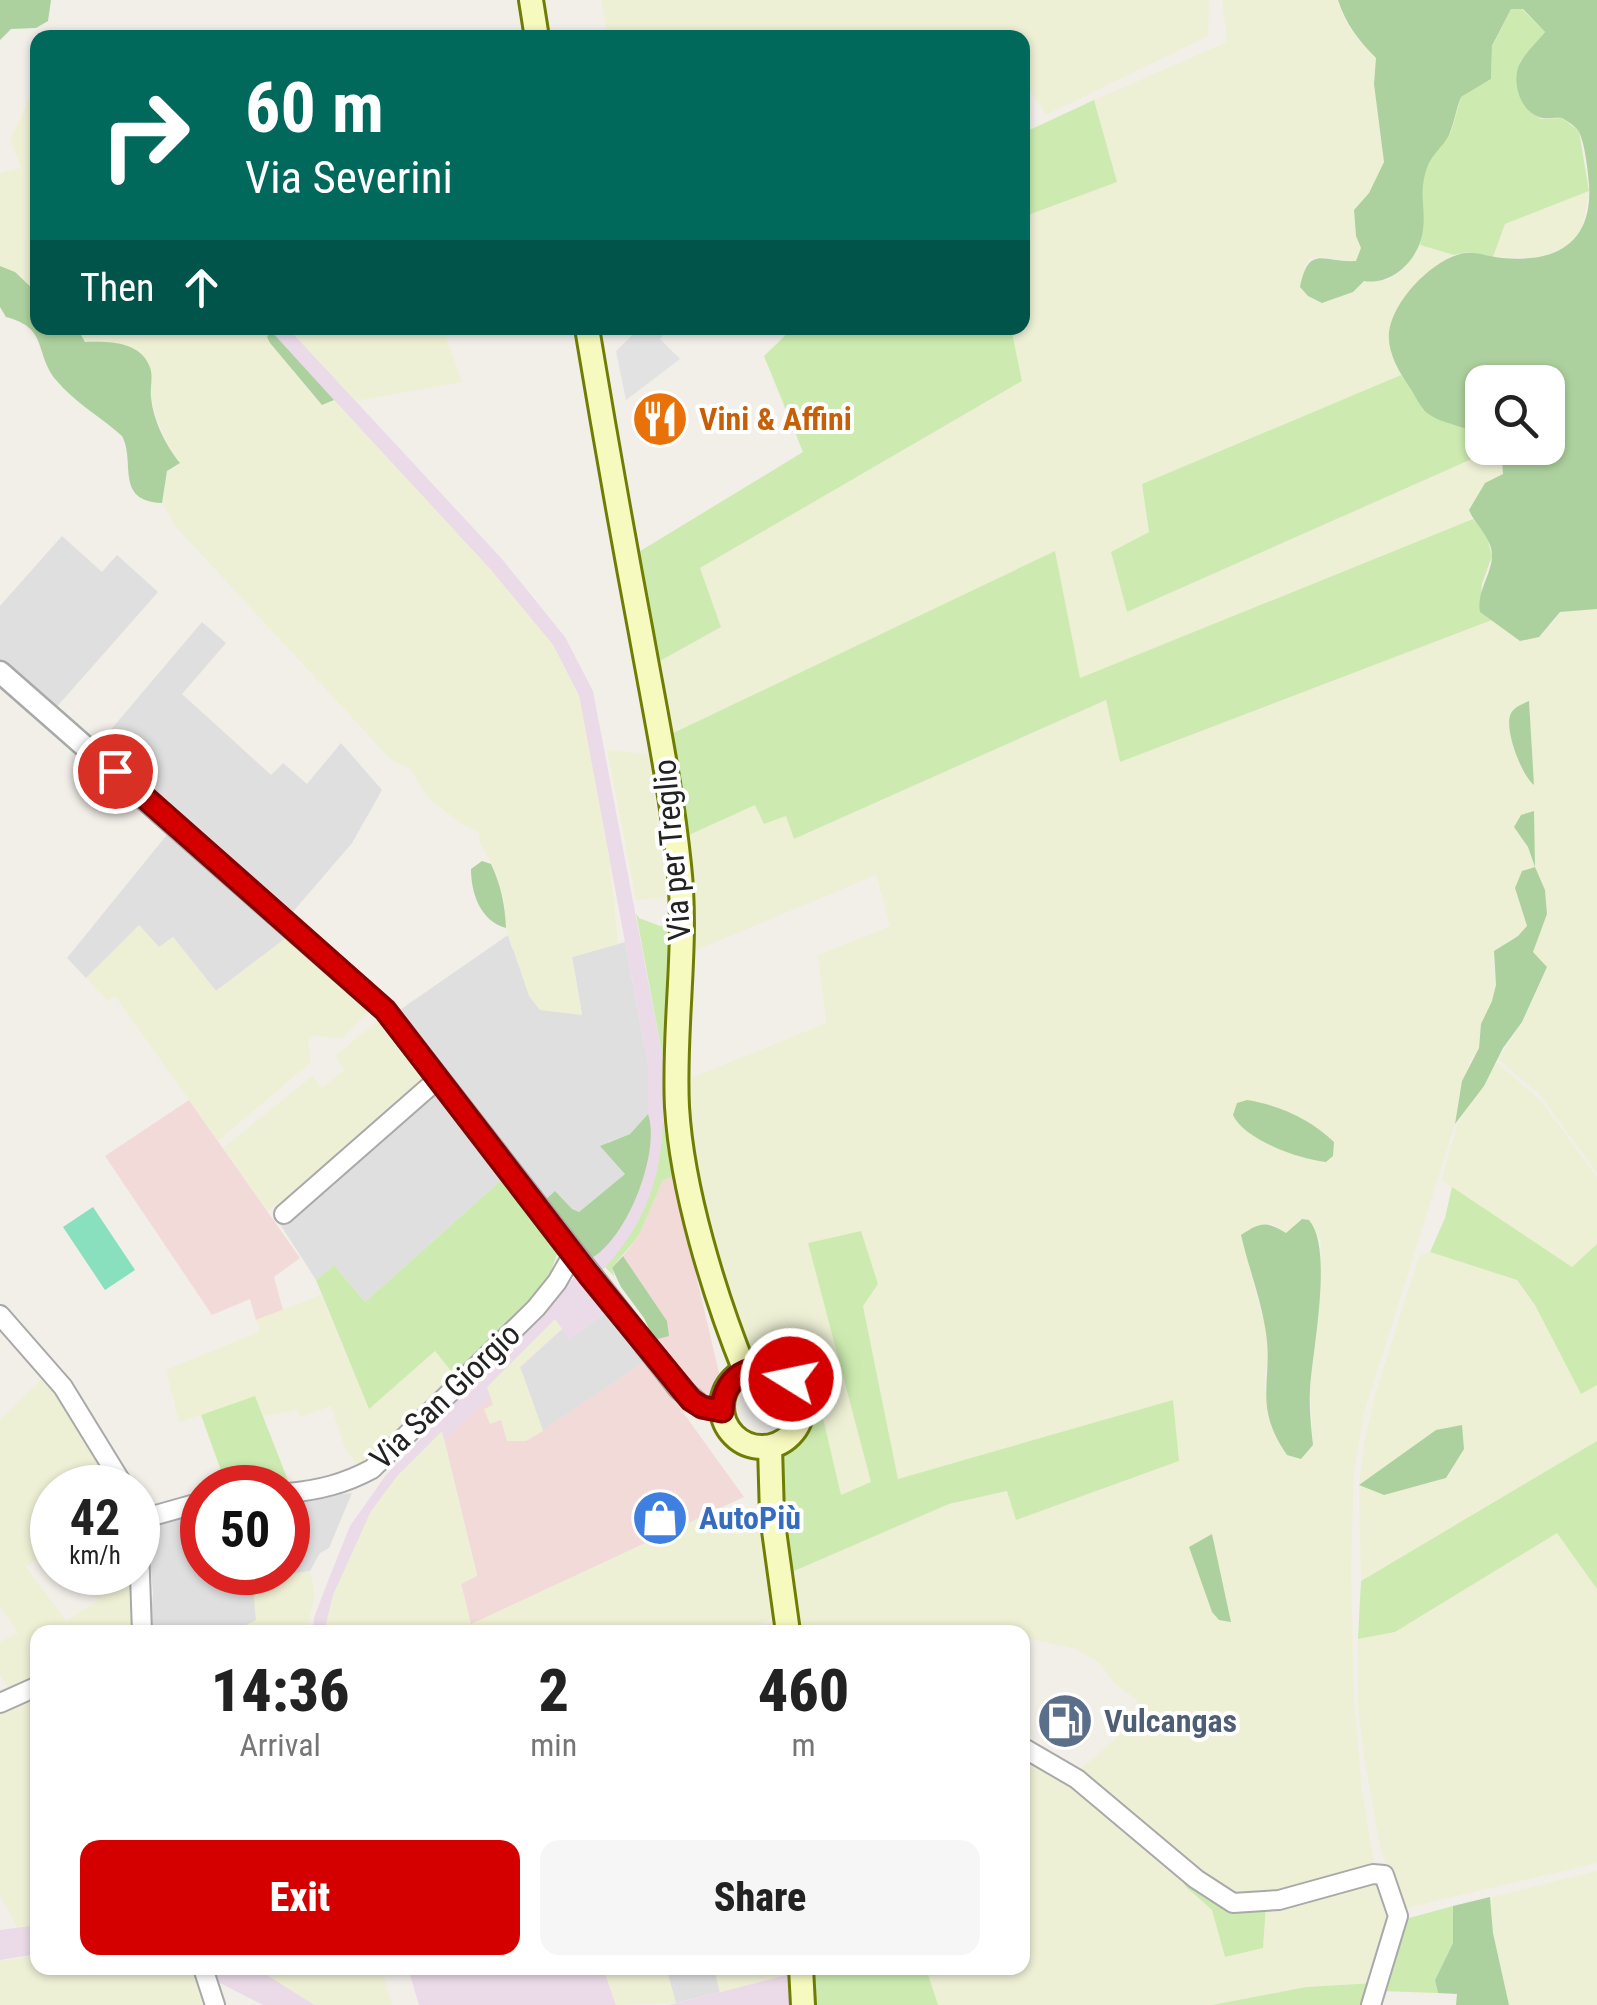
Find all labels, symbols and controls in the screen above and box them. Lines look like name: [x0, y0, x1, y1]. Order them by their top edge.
text: 60 m: [245, 67, 384, 149]
icon: right: [80, 70, 210, 200]
text: Via Severini: [245, 151, 453, 204]
icon: ahead: [174, 260, 229, 315]
text: Then: [80, 266, 154, 310]
map controls: [1465, 365, 1565, 465]
button: search: [1465, 365, 1565, 465]
restaurant icon: Vini & Affini: [630, 389, 690, 449]
place label: Vini & Affini: [699, 400, 852, 438]
pin: [73, 729, 158, 814]
icon: arrive: [88, 744, 143, 799]
street label: Via per Treglio: [645, 758, 699, 942]
street label: Via San Giorgio: [362, 1315, 528, 1477]
position arrow: [739, 1327, 843, 1431]
speed limit sign: 50: [180, 1465, 310, 1595]
shop icon: AutoPiù: [630, 1488, 690, 1548]
text: 42: [70, 1489, 120, 1547]
place label: AutoPiù: [699, 1499, 801, 1537]
text: km/h: [69, 1541, 121, 1570]
text: 14:36: [211, 1655, 350, 1726]
text: 2: [538, 1655, 569, 1726]
text: 460: [758, 1655, 849, 1726]
fuel station icon: Vulcangas: [1035, 1691, 1095, 1751]
place label: Vulcangas: [1104, 1702, 1237, 1740]
text: Arrival: [239, 1726, 321, 1764]
text: min: [530, 1726, 577, 1764]
text: m: [792, 1726, 816, 1764]
button: Exit: [80, 1840, 520, 1955]
button: Share: [540, 1840, 980, 1955]

